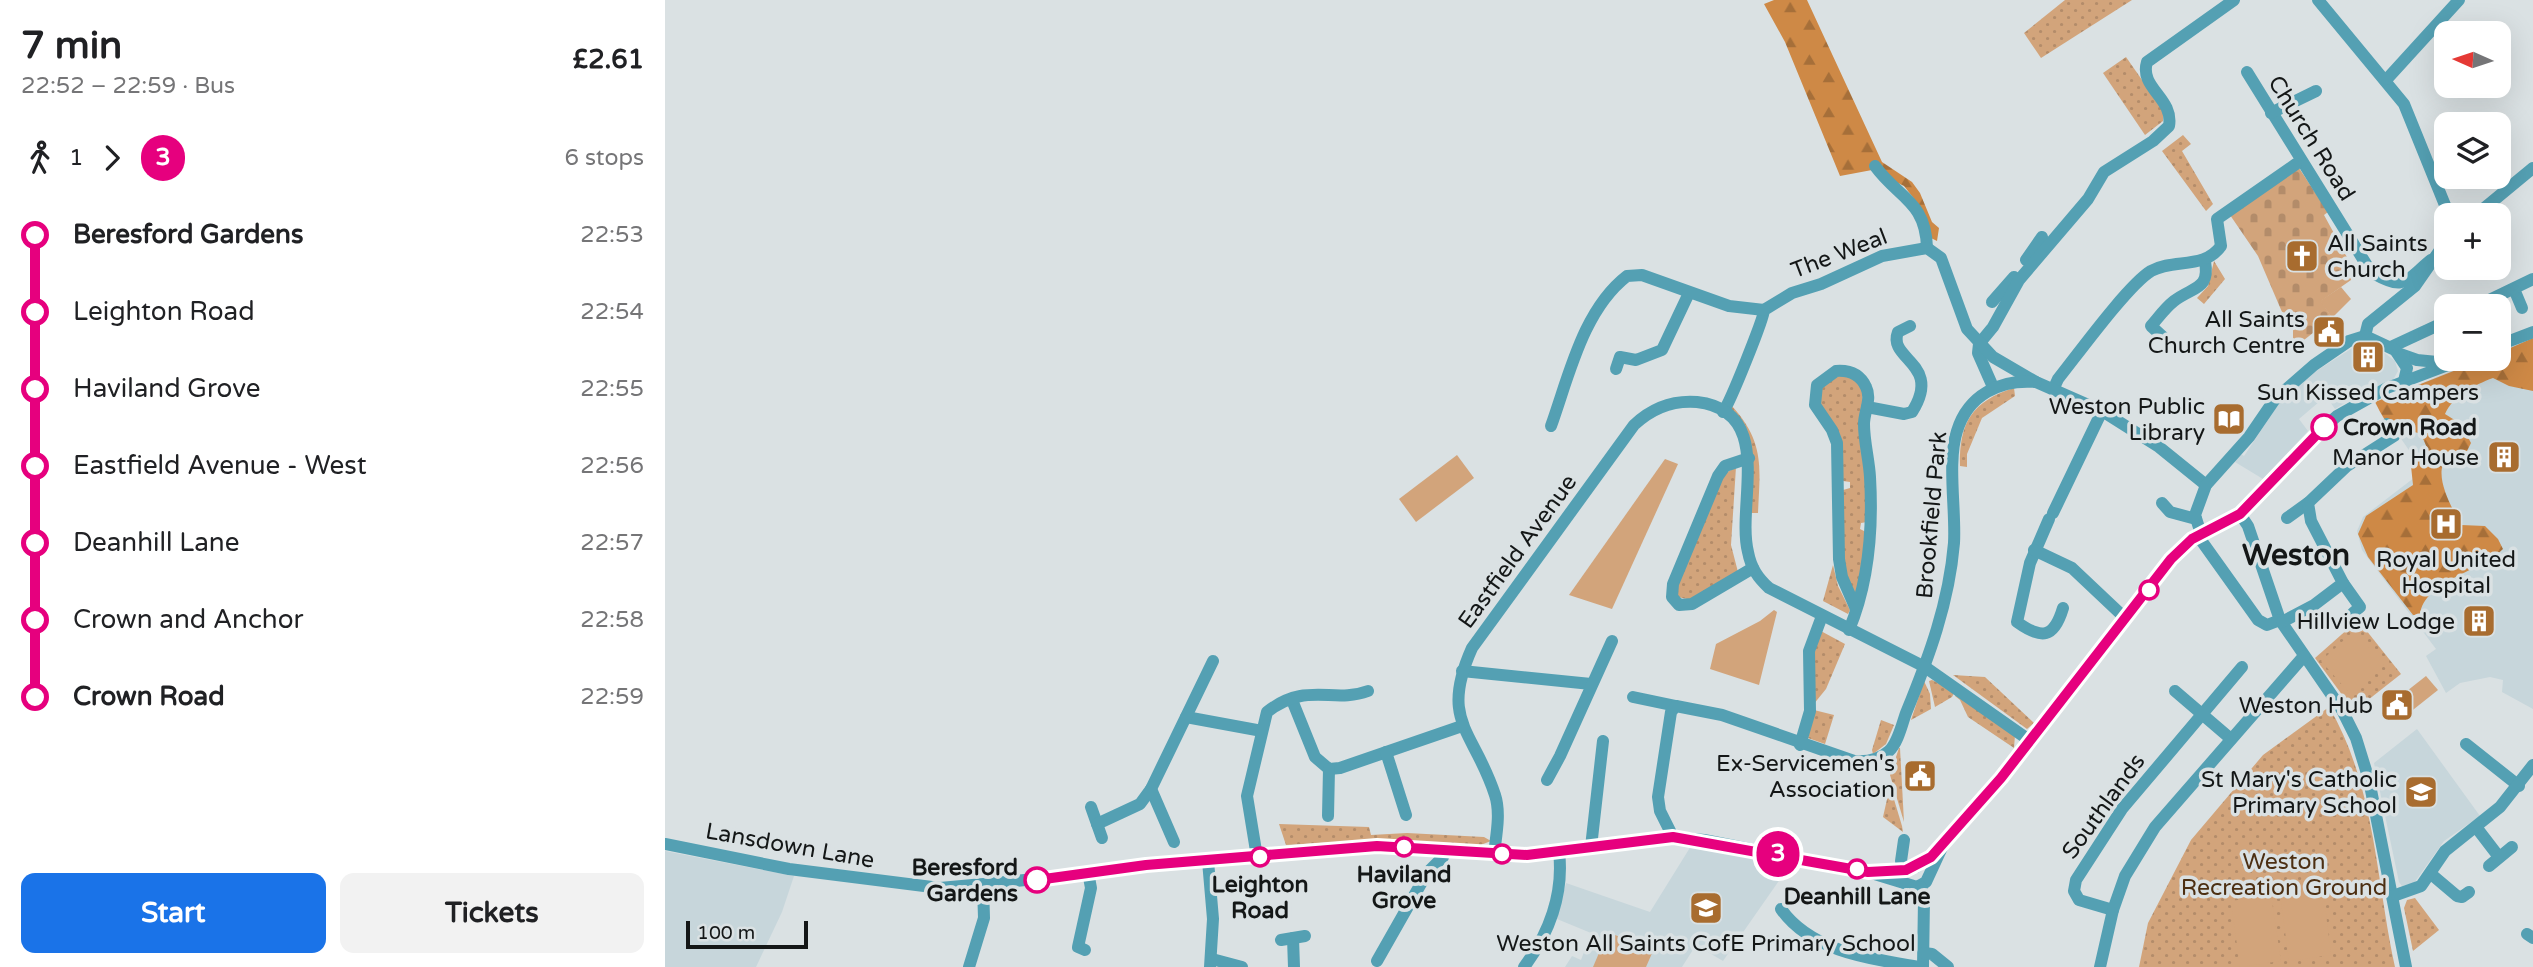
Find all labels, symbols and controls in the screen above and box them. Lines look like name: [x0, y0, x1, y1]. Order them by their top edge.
north arrow: [2434, 21, 2511, 98]
map controls: [2434, 21, 2511, 371]
text: 7 min: [21, 23, 122, 69]
text: £2.61: [573, 44, 644, 75]
street label: Church Road: [2262, 71, 2361, 206]
text: 22:52 – 22:59 · Bus: [21, 72, 235, 100]
button: layers: [2434, 112, 2511, 189]
icon: walk: [21, 139, 59, 177]
icon: forward: [93, 139, 131, 177]
text: 3: [155, 143, 171, 172]
text: 1: [69, 144, 83, 172]
text: 6 stops: [564, 144, 644, 172]
button: +: [2434, 203, 2511, 280]
text: Beresford Gardens: [73, 219, 303, 250]
text: 22:53: [580, 221, 644, 249]
street label: The Weal: [1787, 223, 1891, 285]
place label: All Saints Church: [2327, 230, 2428, 284]
church icon: All Saints Church: [2283, 237, 2321, 275]
button: −: [2434, 294, 2511, 371]
text: Leighton Road: [73, 296, 255, 327]
text: 22:54: [580, 298, 644, 326]
place label: All Saints Church Centre: [2148, 306, 2305, 360]
public building icon: All Saints Church Centre: [2310, 313, 2348, 351]
building icon: Sun Kissed Campers: [2349, 338, 2387, 376]
text: Haviland Grove: [73, 373, 261, 404]
text: 22:55: [580, 375, 644, 403]
place label: Sun Kissed Campers: [2257, 379, 2479, 407]
place label: Weston Public Library: [2049, 393, 2205, 447]
library icon: Weston Public Library: [2210, 400, 2248, 438]
marker: Crown Road: [2311, 414, 2337, 440]
place label: Crown Road: [2343, 414, 2477, 442]
street label: Brookfield Park: [1911, 430, 1953, 600]
building icon: Manor House: [2485, 438, 2523, 476]
place label: Manor House: [2332, 444, 2479, 472]
text: Eastfield Avenue - West: [73, 450, 367, 481]
text: 22:56: [580, 452, 644, 480]
street label: Eastfield Avenue: [1453, 469, 1583, 634]
hospital icon: Royal United Hospital: [2427, 505, 2465, 543]
text: Deanhill Lane: [73, 527, 239, 558]
text: 22:57: [580, 529, 644, 557]
district label: Weston: [2242, 537, 2350, 574]
place label: Royal United Hospital: [2376, 546, 2516, 600]
unlabelled marker: [2139, 580, 2159, 600]
building icon: Hillview Lodge: [2460, 602, 2498, 640]
text: Crown and Anchor: [73, 604, 303, 635]
text: 22:58: [580, 606, 644, 634]
place label: Hillview Lodge: [2296, 608, 2455, 636]
text: Crown Road: [73, 681, 225, 712]
text: 22:59: [580, 683, 644, 711]
public building icon: Weston Hub: [2378, 686, 2416, 724]
place label: Weston Hub: [2239, 692, 2373, 720]
street label: Southlands: [2056, 749, 2151, 865]
place label: Ex-Servicemen's Association: [1716, 750, 1895, 804]
public building icon: Ex-Servicemen's Association: [1901, 757, 1939, 795]
place label: St Mary's Catholic Primary School: [2201, 766, 2397, 820]
school or university icon: St Mary's Catholic Primary School: [2402, 773, 2440, 811]
street label: Lansdown Lane: [703, 817, 876, 875]
line badge: 3: [1755, 831, 1801, 877]
marker: Haviland Grove: [1394, 837, 1414, 857]
text: 3: [1770, 839, 1786, 868]
unlabelled marker: [1492, 844, 1512, 864]
marker: Leighton Road: [1250, 847, 1270, 867]
park label: Weston Recreation Ground: [2181, 848, 2387, 902]
place label: Beresford Gardens: [912, 854, 1018, 908]
marker: Deanhill Lane: [1847, 859, 1867, 879]
place label: Haviland Grove: [1356, 861, 1452, 915]
marker: Beresford Gardens: [1024, 867, 1050, 893]
place label: Leighton Road: [1212, 871, 1308, 925]
button: Start: [21, 873, 326, 953]
button: Tickets: [340, 873, 644, 953]
place label: Deanhill Lane: [1783, 883, 1931, 911]
school or university icon: Weston All Saints CofE Primary School: [1687, 889, 1725, 927]
scale bar: [686, 918, 809, 950]
text: 100 m: [697, 922, 755, 944]
place label: Weston All Saints CofE Primary School: [1496, 930, 1916, 958]

